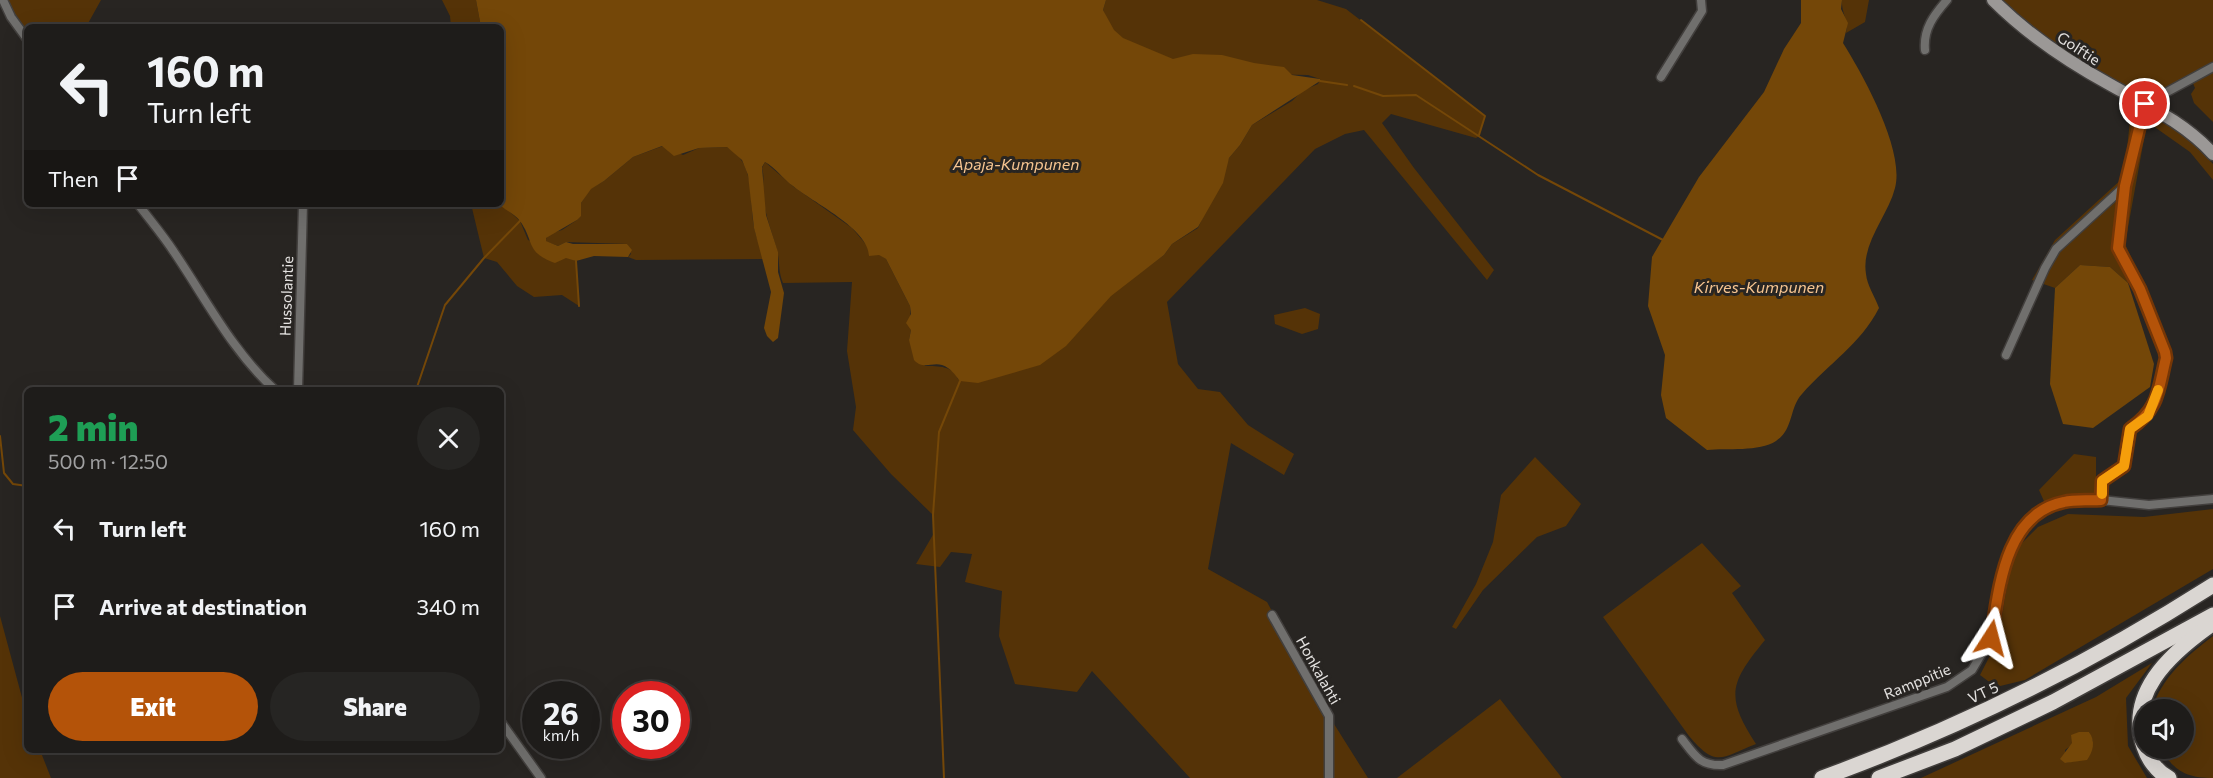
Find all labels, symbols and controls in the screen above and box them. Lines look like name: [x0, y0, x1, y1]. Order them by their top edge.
street label: Golftie: [2054, 27, 2104, 69]
text: 160 m: [147, 44, 265, 96]
icon: left: [48, 48, 126, 126]
pin: [2119, 78, 2170, 129]
icon: arrive: [2128, 87, 2161, 120]
text: Turn left: [147, 96, 251, 129]
water label: Apaja-Kumpunen: [952, 154, 1079, 173]
icon: arrive: [111, 162, 144, 195]
text: Then: [48, 165, 99, 192]
street label: Hussolantie: [276, 255, 296, 336]
water label: Kirves-Kumpunen: [1694, 277, 1824, 296]
text: 2 min: [48, 404, 138, 448]
button: close: [417, 407, 480, 470]
text: 500 m · 12:50: [48, 449, 168, 473]
icon: left: [48, 512, 81, 545]
text: Turn left: [99, 515, 186, 542]
text: 160 m: [419, 515, 480, 542]
icon: arrive: [48, 590, 81, 623]
text: Arrive at destination: [99, 593, 307, 620]
text: 340 m: [416, 593, 480, 620]
position arrow: [1959, 606, 2023, 670]
street label: Honkalahti: [1293, 633, 1345, 707]
street label: Ramppitie: [1881, 659, 1953, 703]
button: Exit: [48, 672, 258, 741]
button: Share: [270, 672, 480, 741]
street label: VT 5: [1965, 677, 2001, 707]
speed limit sign: 30: [612, 681, 690, 759]
text: 26: [543, 694, 579, 731]
map controls: [2134, 699, 2194, 759]
button: sound: [2134, 699, 2194, 759]
text: km/h: [543, 726, 579, 744]

